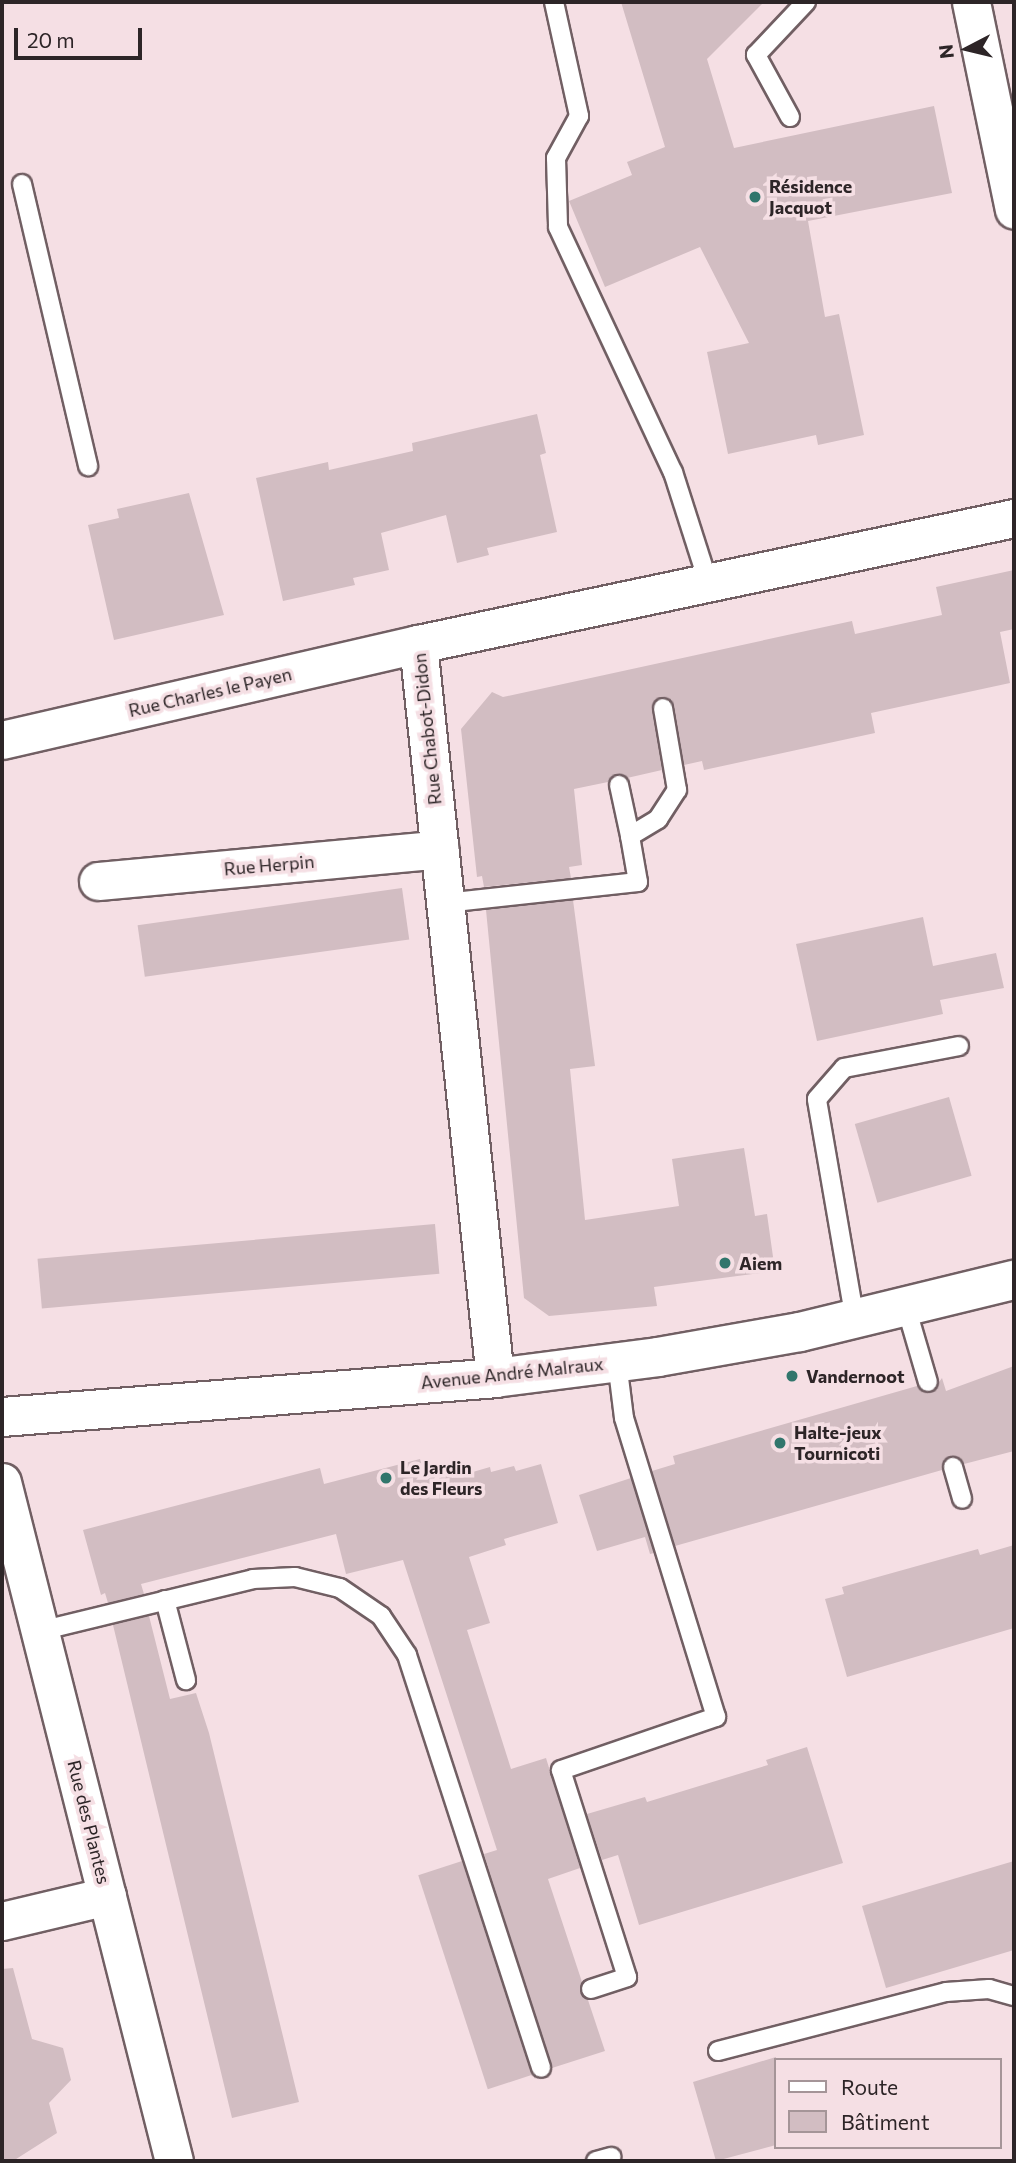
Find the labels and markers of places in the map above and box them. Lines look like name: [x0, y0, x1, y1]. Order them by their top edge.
place label: Résidence Jacquot: [769, 176, 852, 218]
marker: Résidence Jacquot: [747, 189, 763, 205]
place label: Aiem: [739, 1252, 782, 1274]
marker: Aiem: [717, 1255, 733, 1271]
place label: Vandernoot: [806, 1365, 905, 1387]
marker: Vandernoot: [784, 1368, 800, 1384]
place label: Halte-jeux Tournicoti: [794, 1422, 882, 1464]
marker: Halte-jeux Tournicoti: [772, 1435, 788, 1451]
place label: Le Jardin des Fleurs: [400, 1457, 482, 1500]
marker: Le Jardin des Fleurs: [378, 1470, 394, 1486]

